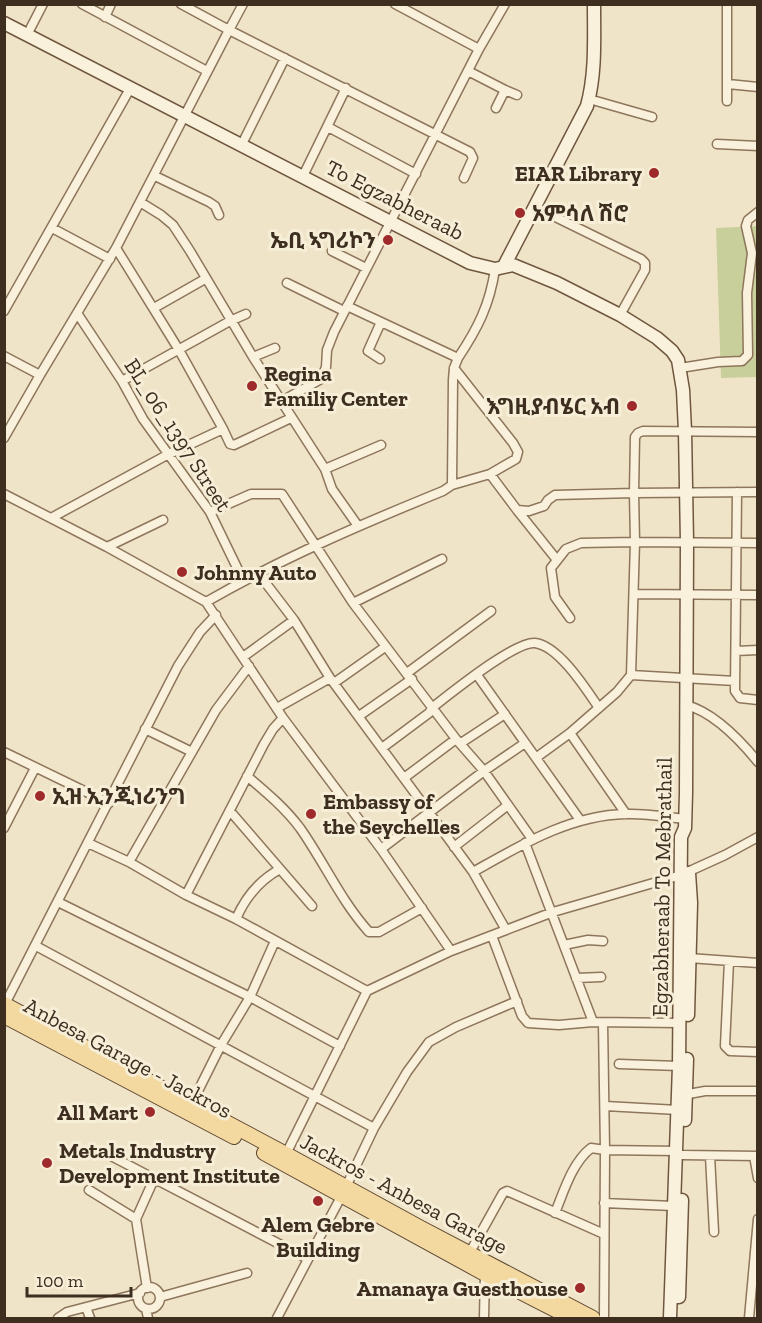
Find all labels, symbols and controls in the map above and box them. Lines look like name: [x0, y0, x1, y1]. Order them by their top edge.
street label: To Egzabheraab: [322, 154, 468, 246]
place label: EIAR Library: [515, 160, 642, 187]
marker: EIAR Library: [647, 166, 661, 180]
place label: አምሳለ ሽሮ: [532, 200, 628, 227]
marker: አምሳለ ሽሮ: [513, 206, 527, 220]
place label: ኤቢ ኣግሪኮን: [270, 227, 376, 254]
marker: ኤቢ ኣግሪኮን: [381, 233, 395, 247]
street label: BL_06_1397 Street: [118, 353, 238, 517]
place label: Regina Familiy Center: [264, 360, 408, 412]
marker: Regina Familiy Center: [245, 379, 259, 393]
place label: እግዚያብሄር አብ: [486, 393, 620, 420]
marker: እግዚያብሄር አብ: [625, 399, 639, 413]
place label: Johnny Auto: [194, 559, 317, 586]
marker: Johnny Auto: [175, 565, 189, 579]
street label: Egzabheraab To Mebrathail: [646, 757, 678, 1017]
place label: ኢዝ ኢንጂነሪንግ: [52, 783, 185, 810]
place label: Embassy of the Seychelles: [323, 788, 460, 840]
marker: ኢዝ ኢንጂነሪንግ: [33, 789, 47, 803]
marker: Embassy of the Seychelles: [304, 807, 318, 821]
street label: Anbesa Garage - Jackros: [20, 992, 236, 1124]
place label: All Mart: [57, 1099, 138, 1126]
marker: All Mart: [143, 1105, 157, 1119]
street label: Jackros - Anbesa Garage: [296, 1128, 512, 1260]
place label: Metals Industry Development Institute: [59, 1137, 280, 1189]
marker: Metals Industry Development Institute: [40, 1156, 54, 1170]
marker: Alem Gebre Building: [311, 1194, 325, 1208]
place label: Alem Gebre Building: [261, 1211, 375, 1263]
scale bar: [27, 1260, 130, 1298]
text: 100 m: [36, 1270, 84, 1292]
place label: Amanaya Guesthouse: [357, 1275, 568, 1302]
marker: Amanaya Guesthouse: [573, 1281, 587, 1295]

